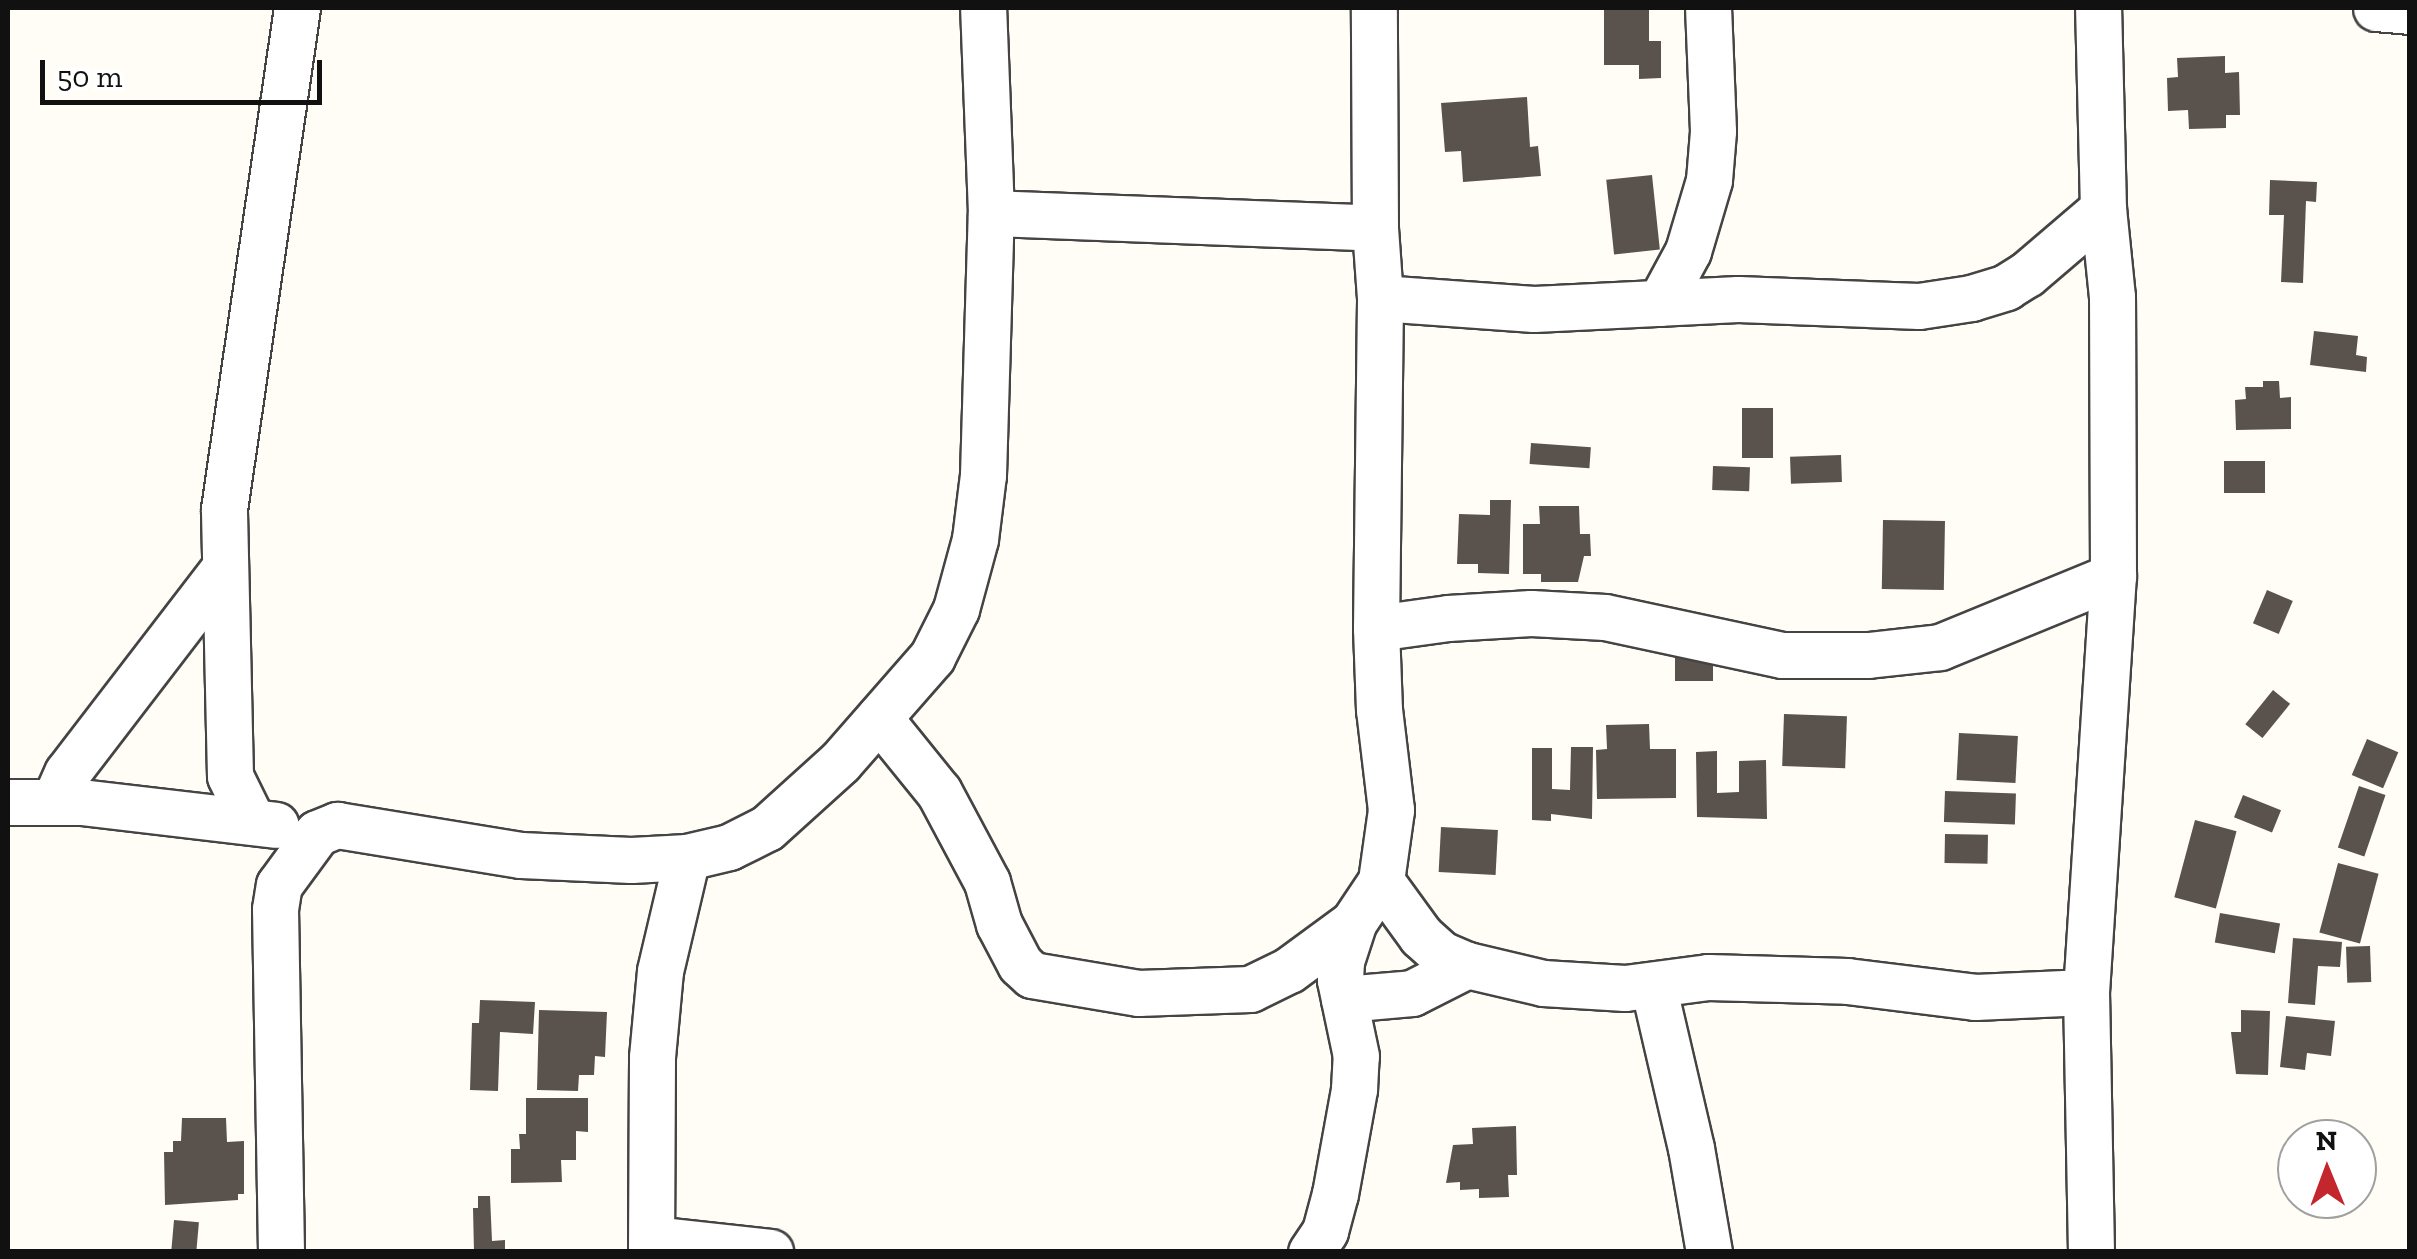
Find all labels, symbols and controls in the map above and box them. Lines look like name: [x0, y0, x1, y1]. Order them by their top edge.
scale bar: [45, 40, 328, 102]
text: 50 m: [57, 59, 122, 95]
north arrow: [2277, 1119, 2377, 1219]
text: N: [2316, 1124, 2337, 1157]

